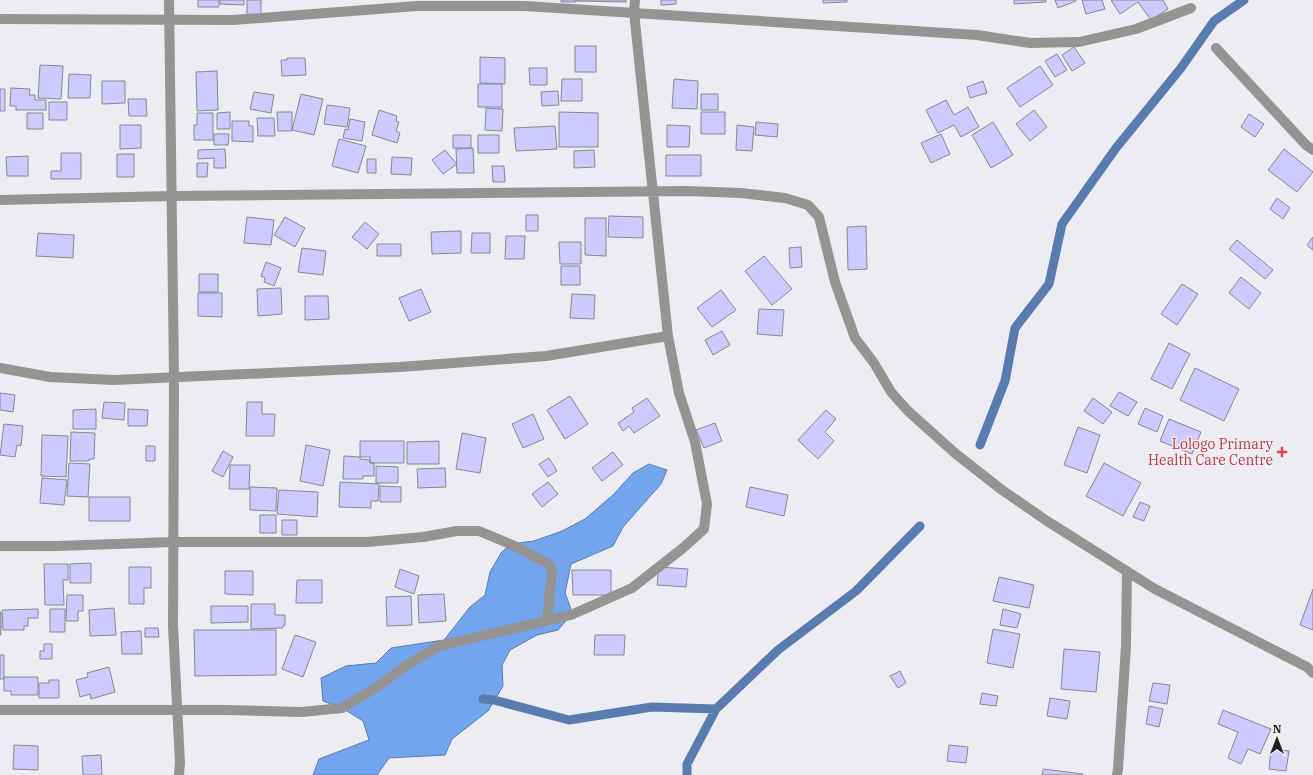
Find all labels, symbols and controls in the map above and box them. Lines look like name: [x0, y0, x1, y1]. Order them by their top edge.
place label: Lologo Primary Health Care Centre: [1148, 435, 1274, 469]
marker: Lologo Primary Health Care Centre: [1276, 446, 1288, 458]
north arrow: [1257, 719, 1297, 759]
text: N: [1273, 722, 1282, 736]

